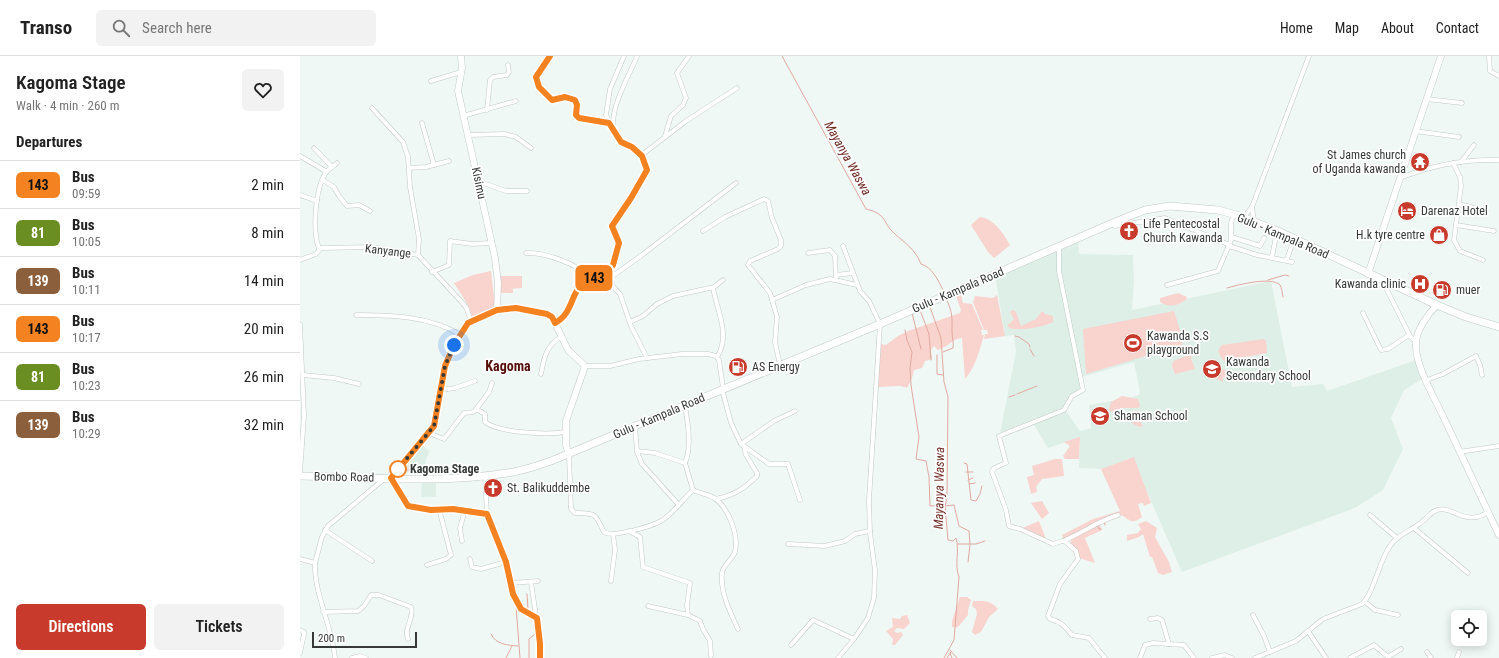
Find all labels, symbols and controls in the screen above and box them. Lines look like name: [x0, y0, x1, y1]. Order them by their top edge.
search box: [96, 10, 376, 46]
text: Transo: [20, 16, 72, 39]
icon: search: [110, 17, 132, 39]
text: Search here: [142, 19, 212, 37]
text: Home: [1280, 20, 1313, 36]
text: Map: [1335, 20, 1359, 36]
text: About: [1381, 20, 1414, 36]
text: Contact: [1436, 20, 1479, 36]
button: heart: [242, 69, 284, 111]
text: Kagoma Stage: [16, 71, 125, 94]
text: Walk · 4 min · 260 m: [16, 98, 120, 113]
water label: Mayanya Waswa: [821, 118, 875, 198]
text: Departures: [16, 133, 82, 151]
place label: St James church of Uganda kawanda: [1313, 148, 1406, 176]
temple icon: St James church of Uganda kawanda: [1409, 151, 1431, 173]
street label: Kisimu: [469, 166, 489, 200]
text: Bus: [72, 168, 95, 186]
text: 2 min: [251, 176, 284, 194]
text: 143: [27, 177, 49, 193]
text: 09:59: [72, 186, 101, 201]
hotel icon: Darenaz Hotel: [1396, 200, 1418, 222]
place label: Darenaz Hotel: [1421, 204, 1488, 218]
street label: Gulu - Kampala Road: [1235, 210, 1331, 262]
text: Bus: [72, 216, 95, 234]
place label: Life Pentecostal Church Kawanda: [1143, 217, 1223, 245]
church icon: Life Pentecostal Church Kawanda: [1118, 220, 1140, 242]
text: 8 min: [251, 224, 284, 242]
shop icon: H.k tyre centre: [1428, 224, 1450, 246]
text: 81: [31, 225, 45, 241]
place label: H.k tyre centre: [1356, 228, 1425, 242]
text: 10:05: [72, 234, 101, 249]
street label: Kanyange: [364, 241, 412, 261]
text: Bus: [72, 264, 95, 282]
street label: Gulu - Kampala Road: [910, 264, 1006, 316]
line badge: 143: [571, 265, 617, 291]
text: 143: [583, 270, 605, 286]
text: 14 min: [244, 272, 284, 290]
text: 139: [27, 273, 49, 289]
hospital icon: Kawanda clinic: [1409, 273, 1431, 295]
place label: Kawanda clinic: [1335, 277, 1406, 291]
fuel station icon: muer: [1431, 279, 1453, 301]
text: 10:11: [72, 282, 101, 297]
place label: muer: [1456, 283, 1480, 297]
text: Bus: [72, 312, 95, 330]
text: 20 min: [244, 320, 284, 338]
text: 143: [27, 321, 49, 337]
place label: Kawanda S.S playground: [1147, 329, 1209, 357]
text: 10:17: [72, 330, 101, 345]
sports icon: Kawanda S.S playground: [1122, 332, 1144, 354]
your location: [444, 335, 464, 355]
place label: Kawanda Secondary School: [1226, 355, 1311, 383]
fuel station icon: AS Energy: [727, 356, 749, 378]
district label: Kagoma: [485, 358, 531, 374]
school or university icon: Kawanda Secondary School: [1201, 358, 1223, 380]
text: Bus: [72, 360, 95, 378]
place label: AS Energy: [752, 360, 800, 374]
text: 26 min: [244, 368, 284, 386]
text: 81: [31, 369, 45, 385]
text: 10:23: [72, 378, 101, 393]
street label: Gulu - Kampala Road: [611, 390, 707, 442]
school or university icon: Shaman School: [1089, 405, 1111, 427]
text: Bus: [72, 408, 95, 426]
place label: Shaman School: [1114, 409, 1187, 423]
text: 32 min: [244, 416, 284, 434]
text: 139: [27, 417, 49, 433]
text: 10:29: [72, 426, 101, 441]
water label: Mayanya Waswa: [931, 447, 947, 529]
marker: Kagoma Stage: [389, 460, 407, 478]
place label: Kagoma Stage: [410, 462, 479, 476]
street label: Bombo Road: [314, 469, 374, 485]
church icon: St. Balikuddembe: [482, 477, 504, 499]
place label: St. Balikuddembe: [507, 481, 590, 495]
button: Directions: [16, 604, 146, 650]
button: Tickets: [154, 604, 284, 650]
map controls: [1451, 610, 1487, 646]
button: locate: [1451, 610, 1487, 646]
scale bar: [312, 630, 417, 649]
text: 200 m: [318, 632, 345, 645]

